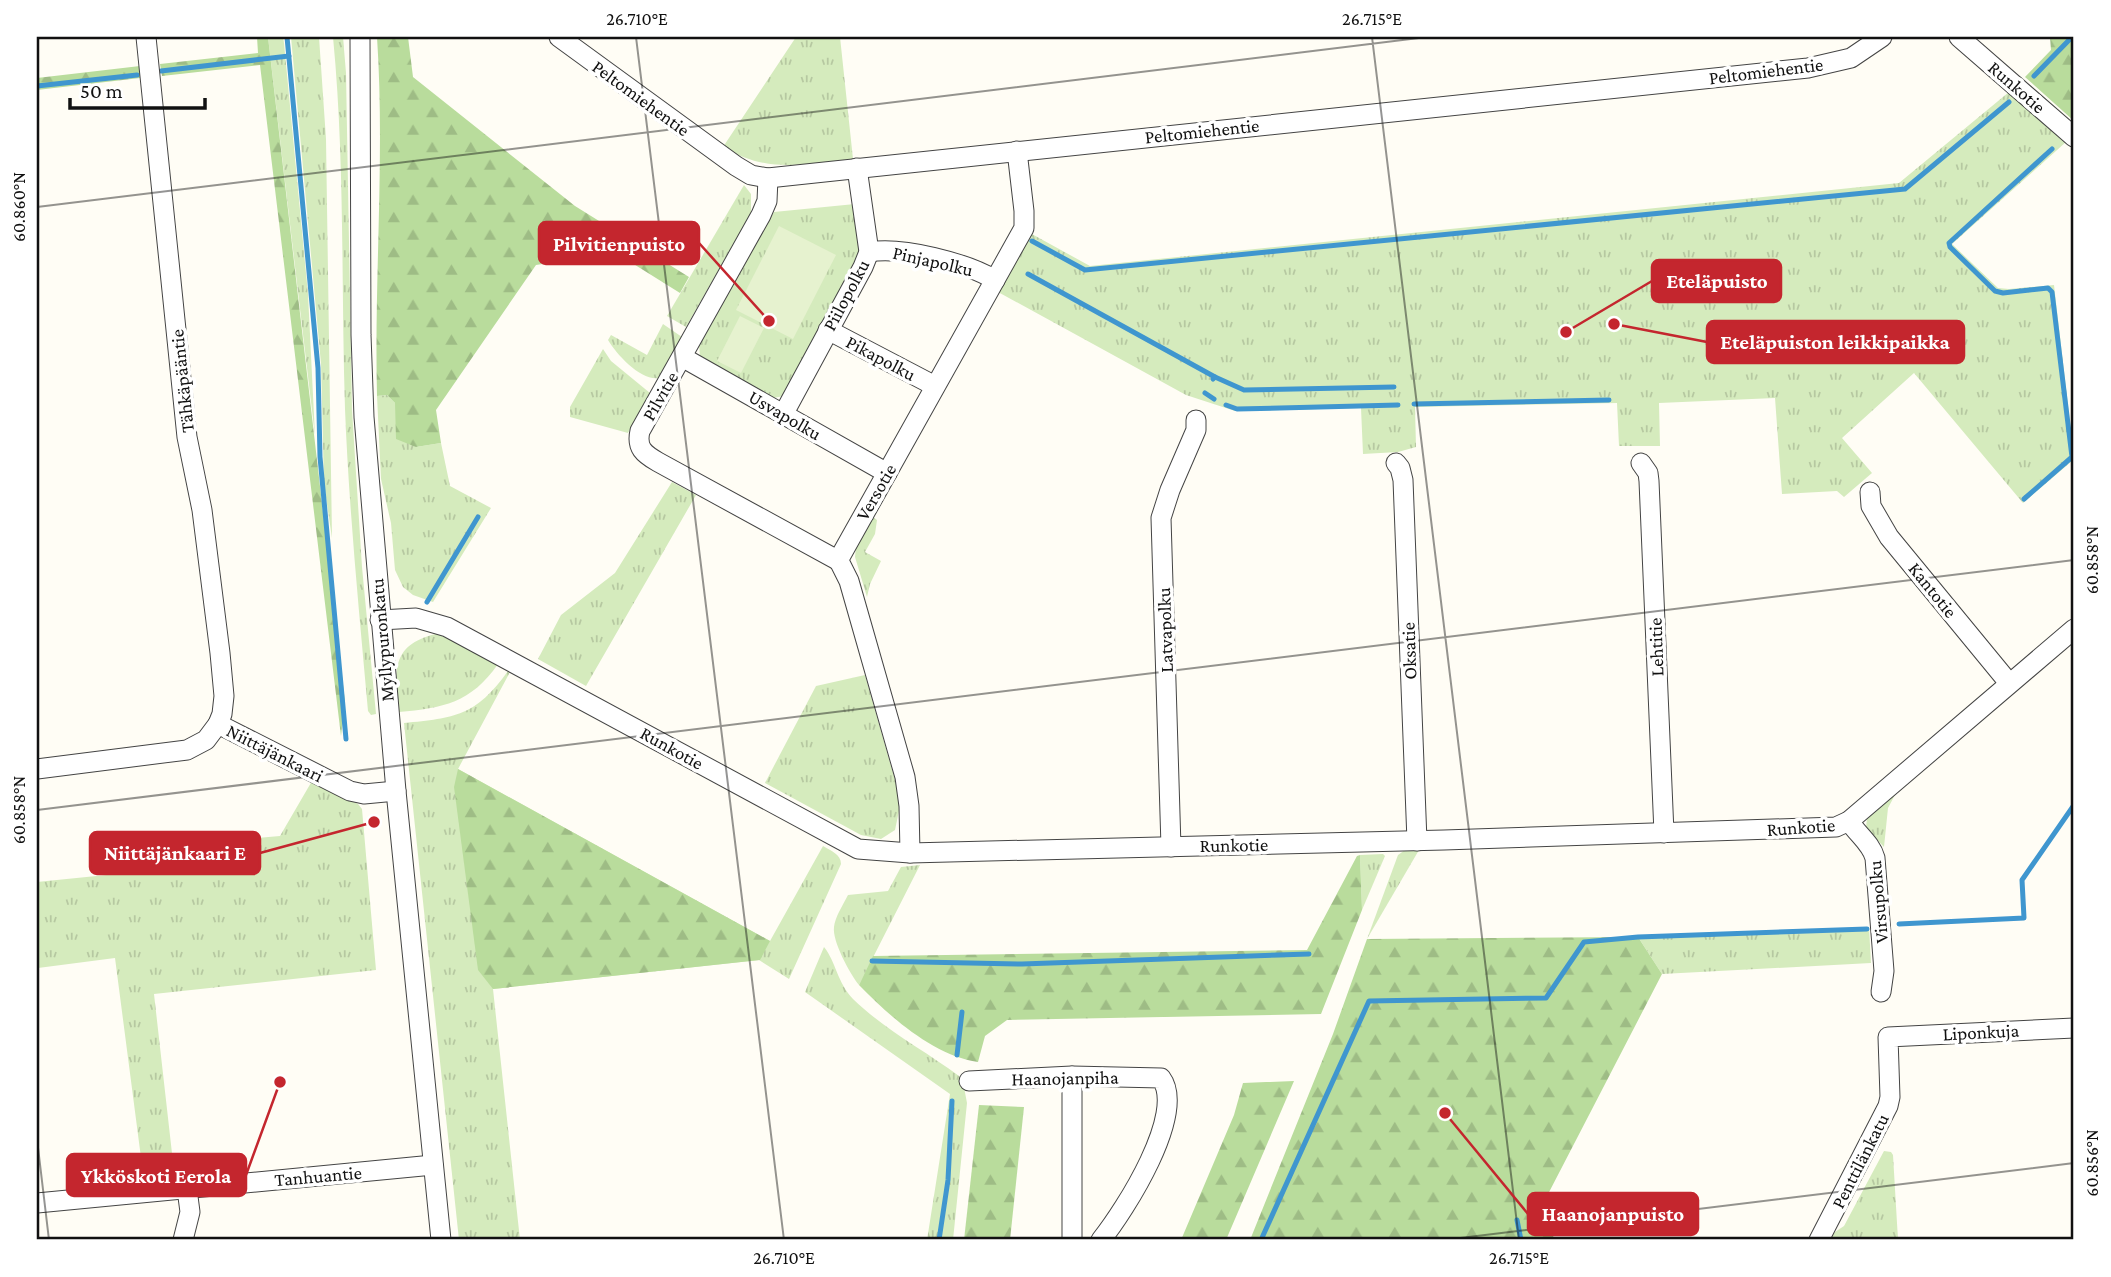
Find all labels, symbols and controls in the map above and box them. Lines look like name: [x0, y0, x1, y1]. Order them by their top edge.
text: 26.710°E: [606, 9, 668, 29]
text: 26.715°E: [1342, 9, 1402, 29]
street label: Peltomiehentie: [1708, 54, 1824, 88]
street label: Peltomiehentie: [588, 56, 694, 140]
street label: Runkotie: [1984, 57, 2050, 117]
scale bar: [70, 66, 205, 110]
text: 50 m: [80, 79, 123, 103]
street label: Peltomiehentie: [1144, 115, 1260, 147]
text: 60.860°N: [9, 172, 29, 242]
callout: Pilvitienpuisto: [539, 222, 699, 264]
text: Pilvitienpuisto: [553, 232, 685, 256]
street label: Pinjapolku: [891, 242, 975, 281]
street label: Piilopolku: [819, 256, 873, 334]
callout: Eteläpuisto: [1652, 260, 1781, 302]
text: Eteläpuisto: [1666, 269, 1768, 293]
callout: Eteläpuiston leikkipaikka: [1707, 321, 1964, 363]
street label: Tähkäpääntie: [166, 328, 198, 434]
text: Eteläpuiston leikkipaikka: [1720, 330, 1950, 354]
street label: Pikapolku: [843, 331, 919, 385]
street label: Pilvitie: [638, 368, 682, 424]
street label: Usvapolku: [745, 386, 825, 444]
street label: Versotie: [852, 460, 900, 524]
text: 60.858°N: [2082, 526, 2102, 594]
street label: Kantotie: [1904, 558, 1962, 622]
street label: Myllypuronkatu: [366, 578, 398, 702]
street label: Latvapolku: [1153, 587, 1177, 673]
street label: Lehtitie: [1644, 617, 1668, 677]
street label: Oksatie: [1398, 622, 1420, 680]
street label: Niittäjänkaari: [223, 720, 327, 787]
street label: Runkotie: [637, 722, 707, 774]
text: 60.858°N: [9, 776, 29, 844]
street label: Runkotie: [1766, 814, 1836, 840]
callout: Niittäjänkaari E: [90, 832, 260, 874]
street label: Runkotie: [1200, 834, 1268, 856]
text: Niittäjänkaari E: [104, 841, 246, 865]
street label: Virsupolku: [1864, 860, 1892, 944]
street label: Liponkuja: [1942, 1019, 2020, 1045]
street label: Haanojanpiha: [1011, 1067, 1119, 1090]
street label: Penttilänkatu: [1827, 1110, 1893, 1212]
text: 60.856°N: [2082, 1129, 2102, 1197]
callout: Ykköskoti Eerola: [67, 1154, 246, 1196]
street label: Tanhuantie: [273, 1162, 363, 1190]
text: Ykköskoti Eerola: [81, 1164, 232, 1188]
callout: Haanojanpuisto: [1528, 1193, 1698, 1235]
text: Haanojanpuisto: [1542, 1202, 1684, 1226]
text: 26.710°E: [753, 1248, 815, 1268]
text: 26.715°E: [1489, 1248, 1549, 1268]

